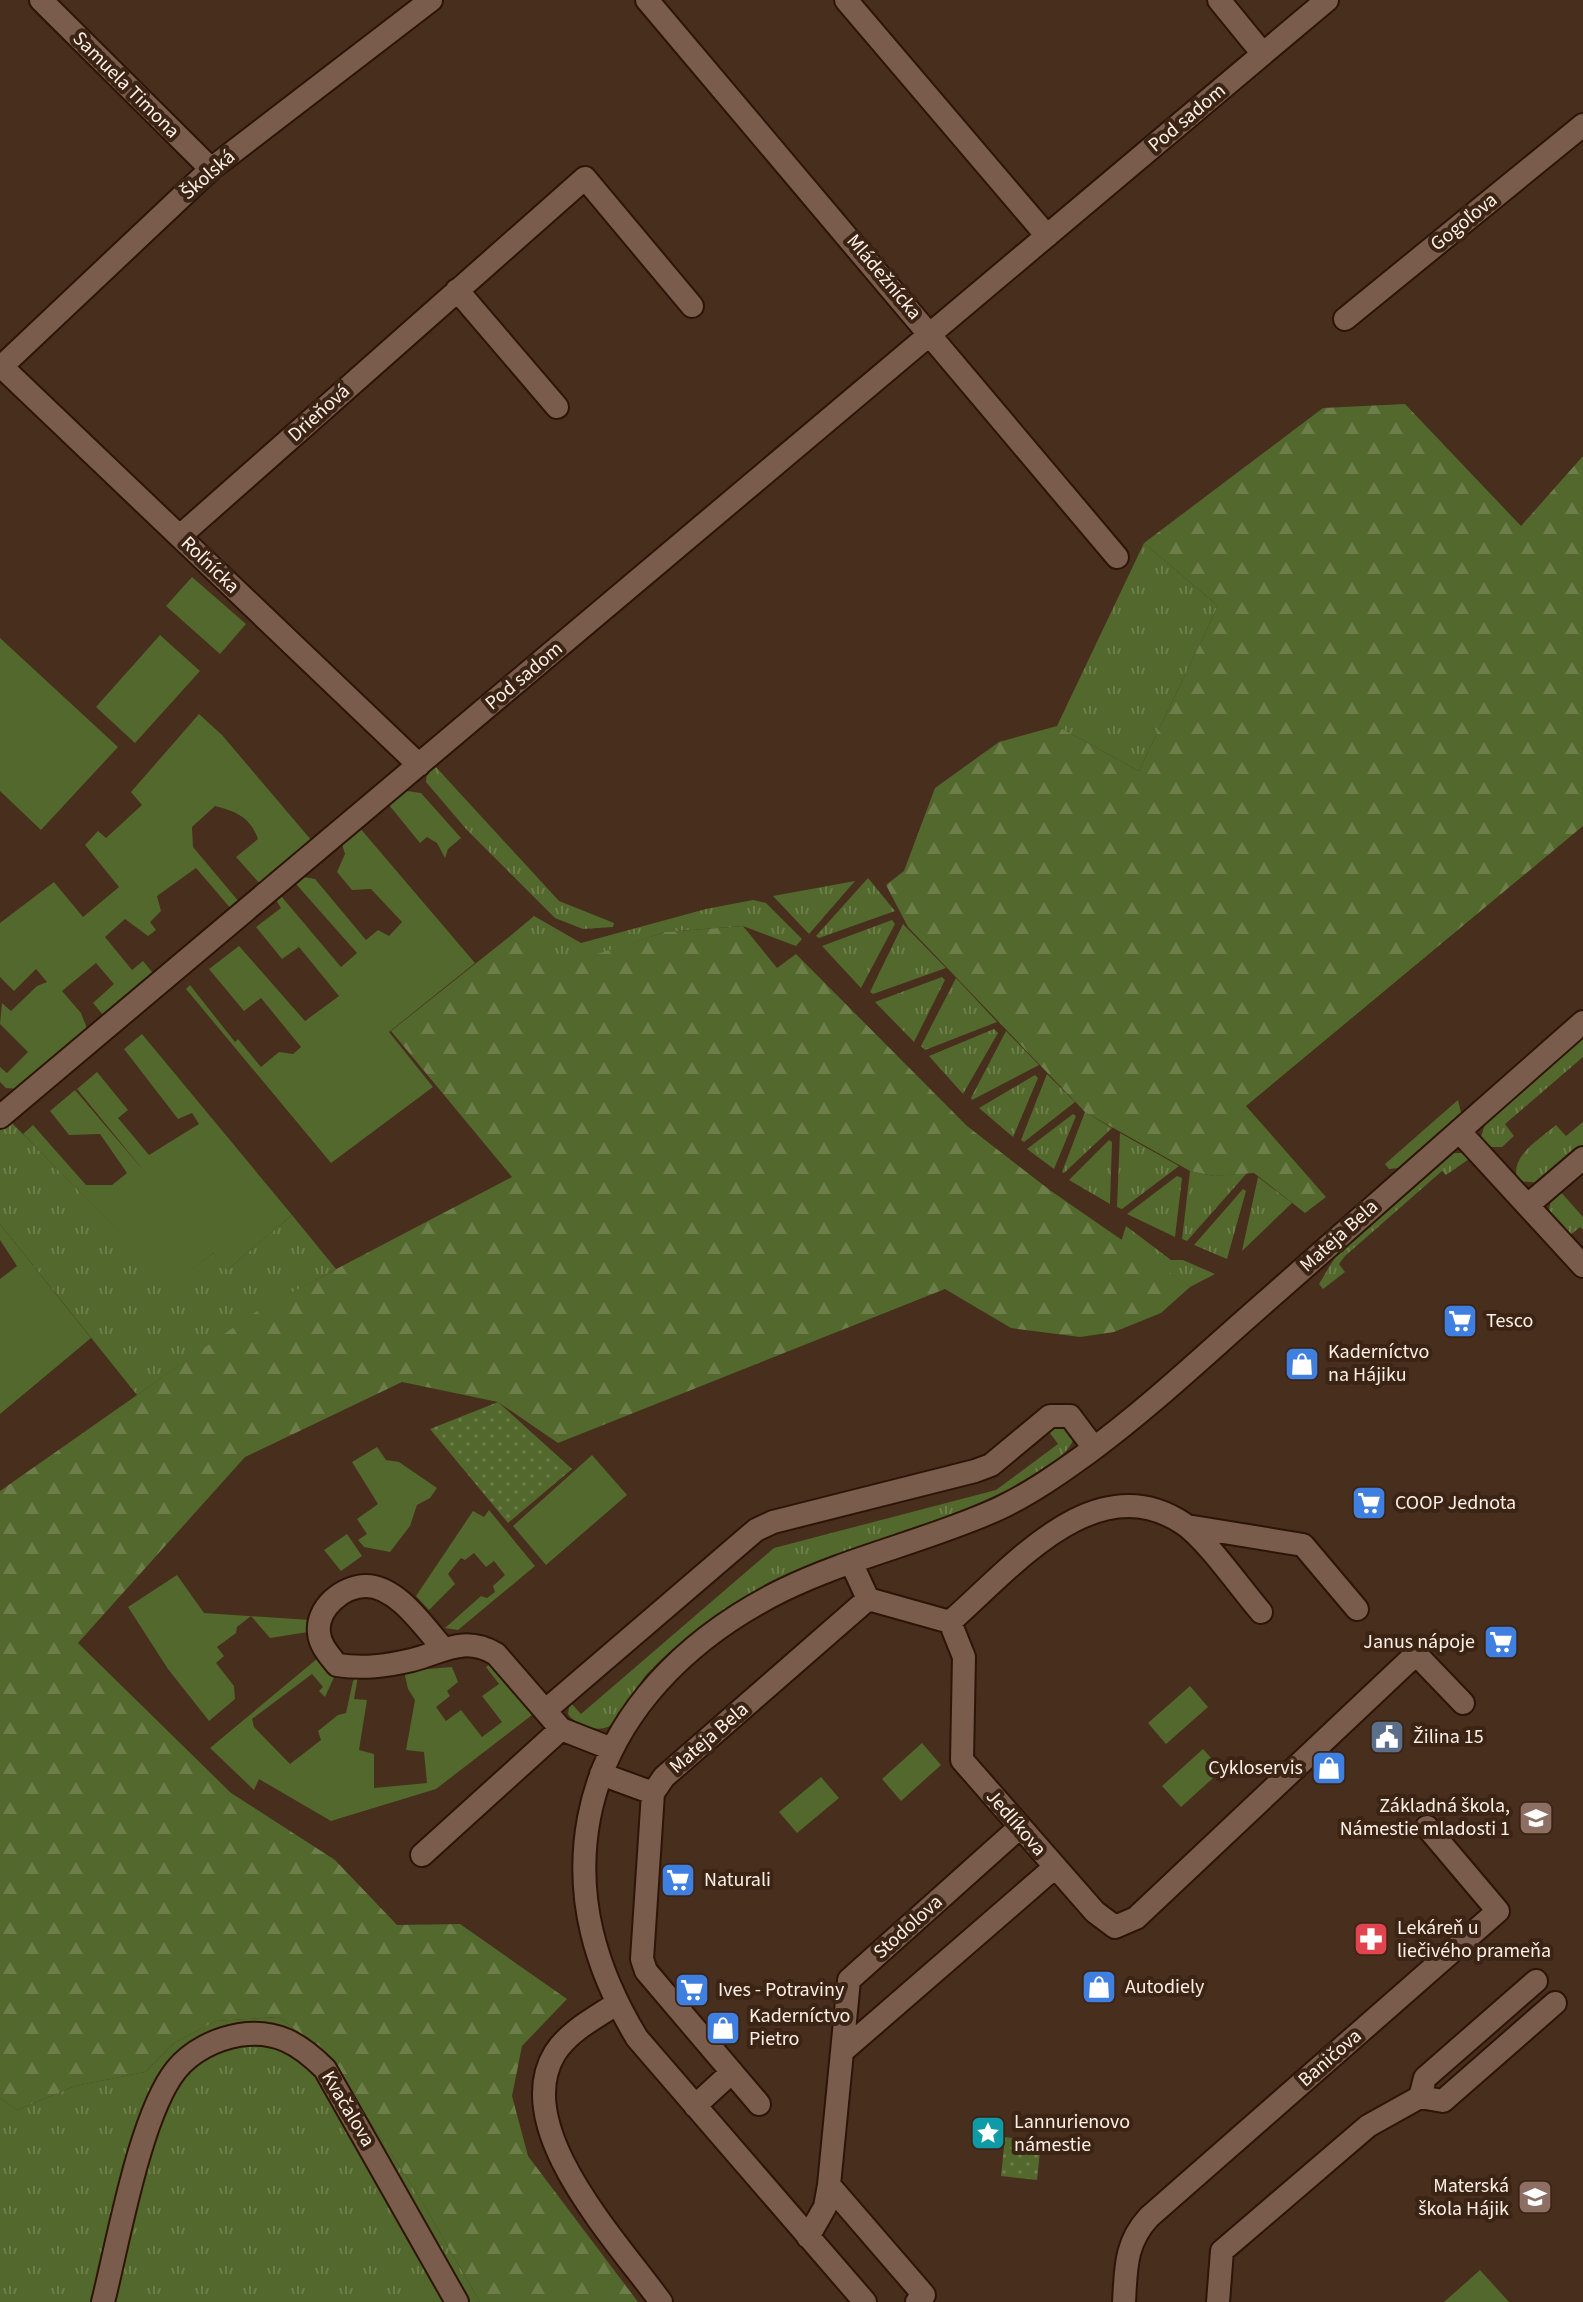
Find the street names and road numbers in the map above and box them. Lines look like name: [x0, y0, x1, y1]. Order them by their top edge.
street label: Samuela Timona: [66, 25, 186, 145]
street label: Pod sadom: [1142, 77, 1232, 159]
street label: Školská: [175, 143, 241, 207]
street label: Gogoľova: [1425, 186, 1503, 258]
street label: Mládežnícka: [840, 228, 928, 326]
street label: Drieňová: [282, 378, 356, 448]
street label: Roľnícka: [174, 530, 246, 600]
street label: Pod sadom: [479, 635, 569, 717]
street label: Mateja Bela: [1294, 1193, 1384, 1279]
street label: Mateja Bela: [663, 1696, 755, 1780]
street label: Jedlíkova: [979, 1784, 1053, 1862]
street label: Stodolova: [867, 1888, 949, 1966]
street label: Baničova: [1292, 2022, 1368, 2094]
street label: Kvačalova: [314, 2066, 382, 2152]

